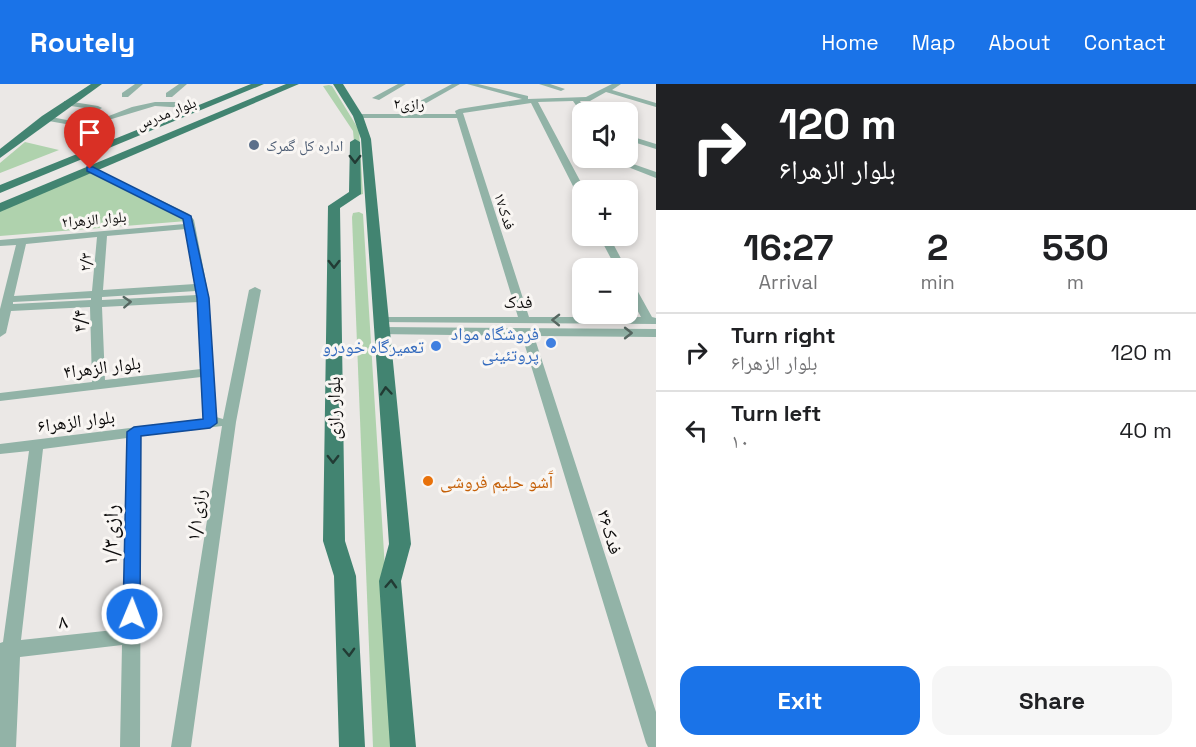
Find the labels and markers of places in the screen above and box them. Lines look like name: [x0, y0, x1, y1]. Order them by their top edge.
pin: [64, 107, 115, 169]
place label: اداره کل گمرک: [266, 136, 343, 156]
marker: اداره کل گمرک: [247, 138, 261, 152]
place label: فروشگاه مواد پروتئینی: [451, 322, 539, 366]
place label: تعمیرگاه خودرو: [322, 335, 424, 358]
marker: فروشگاه مواد پروتئینی: [544, 336, 558, 350]
marker: تعمیرگاه خودرو: [429, 339, 443, 353]
place label: آَشو حلیم فروشی: [440, 470, 554, 494]
marker: آَشو حلیم فروشی: [421, 474, 435, 488]

